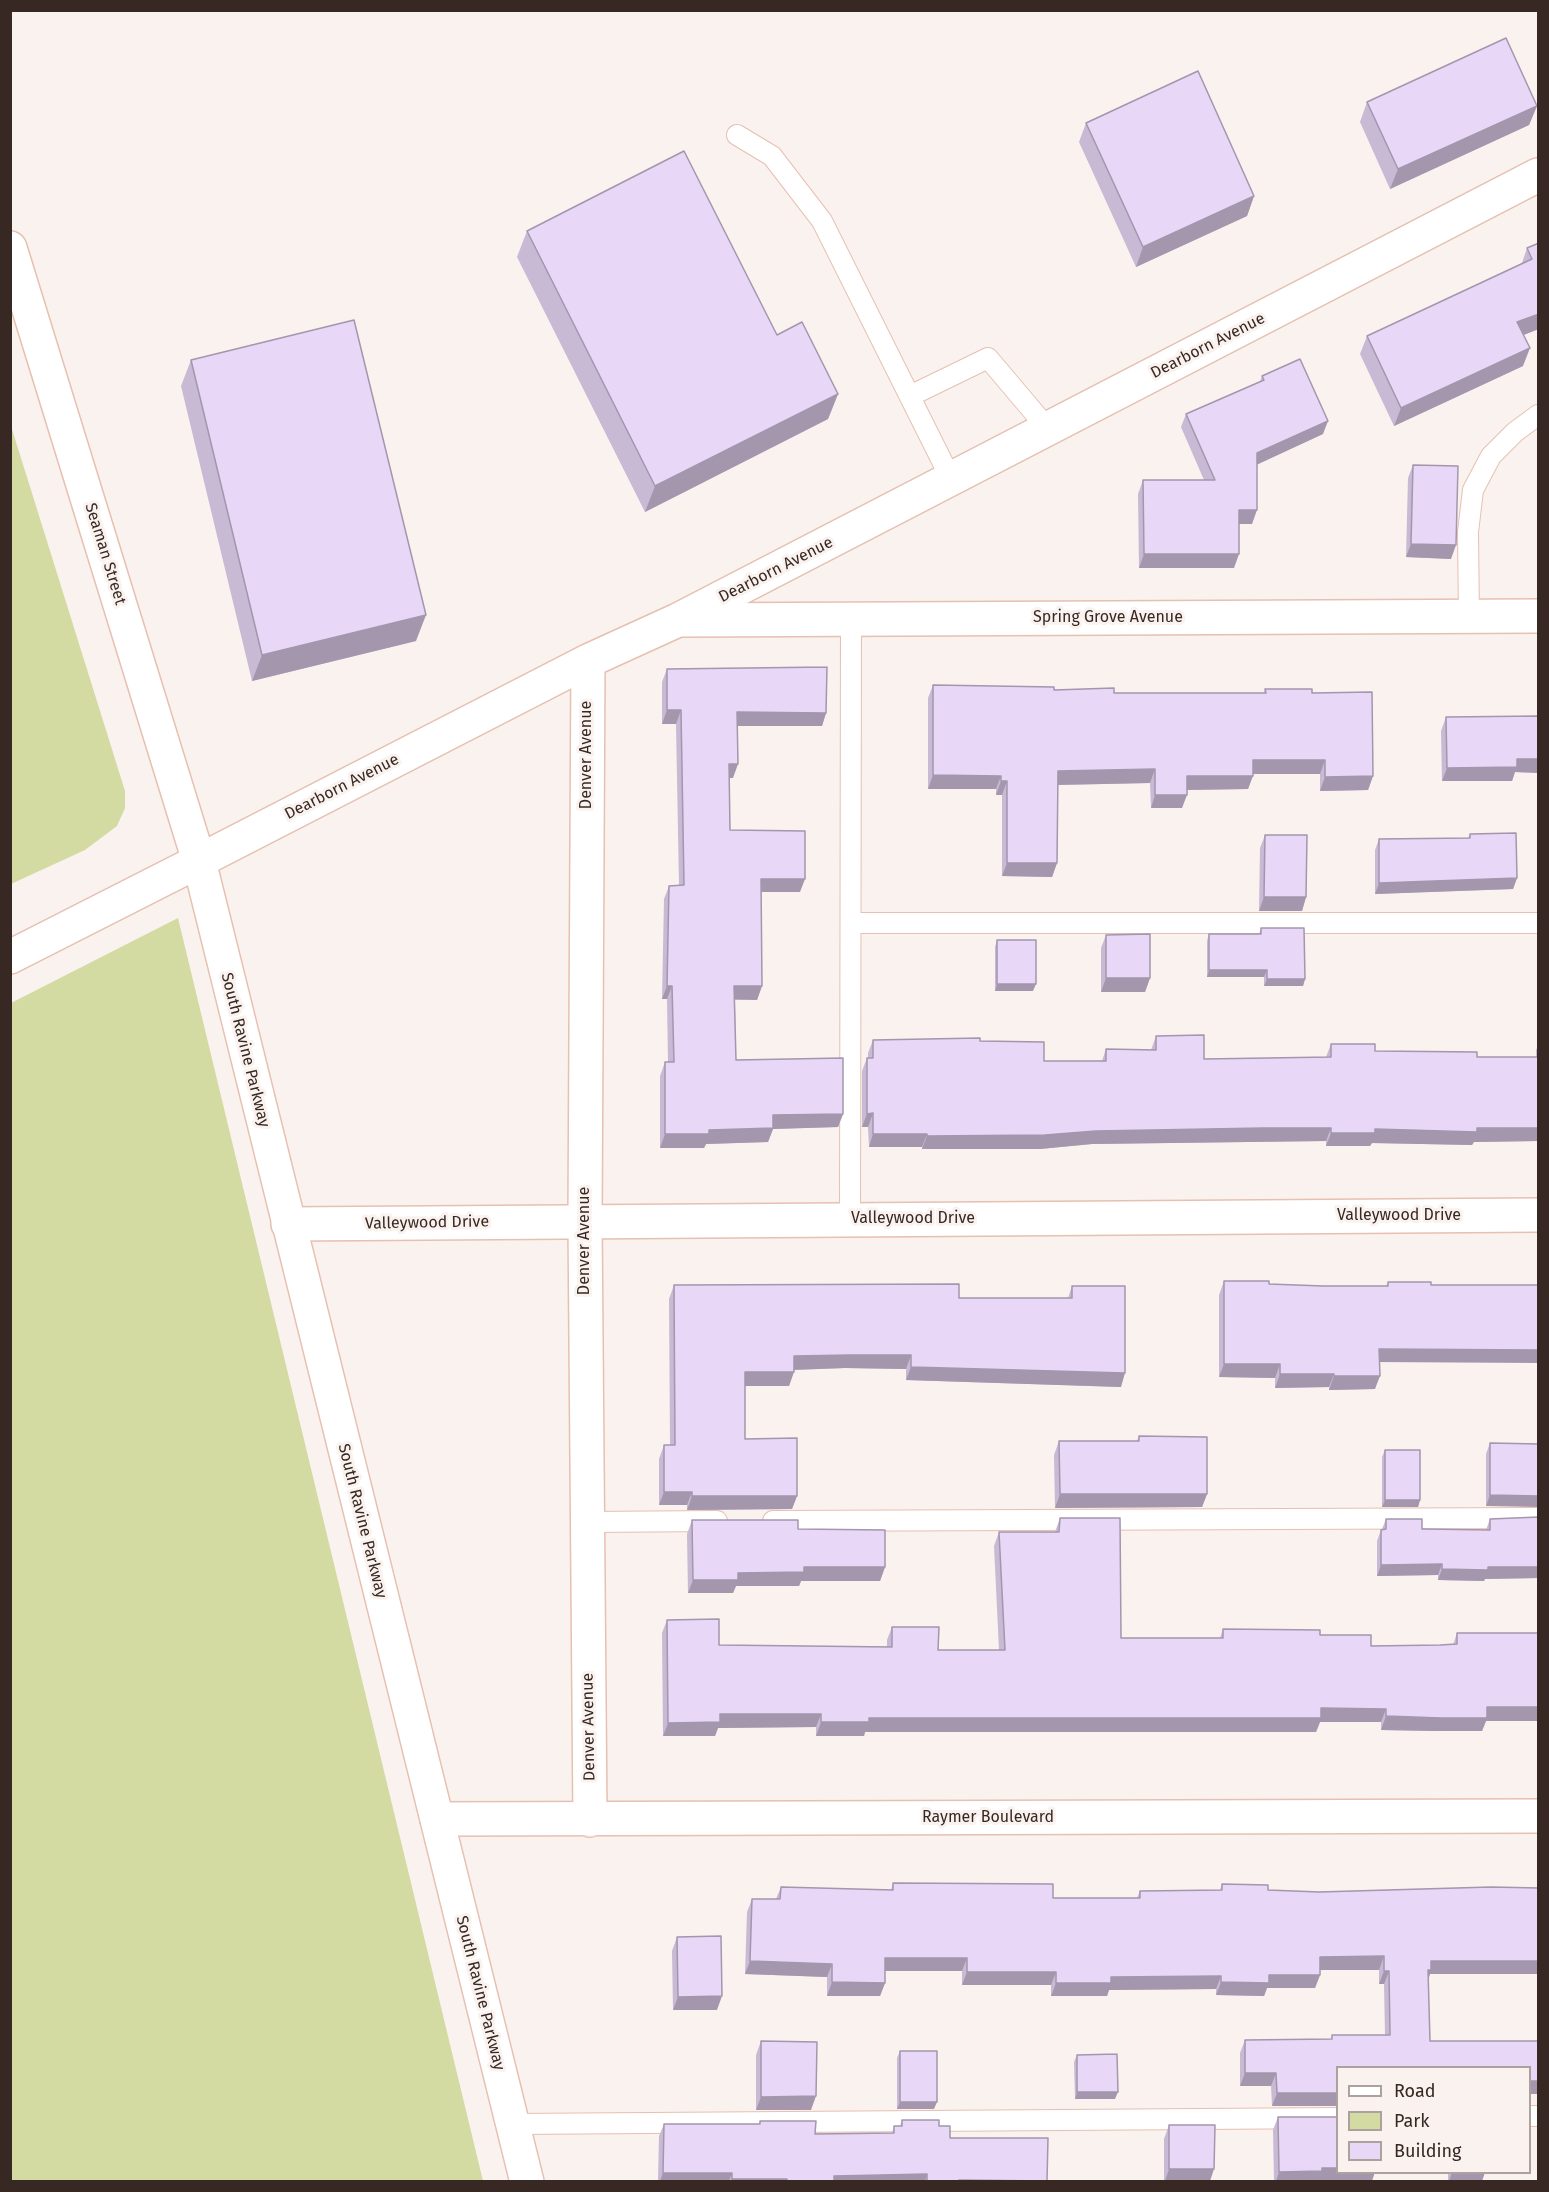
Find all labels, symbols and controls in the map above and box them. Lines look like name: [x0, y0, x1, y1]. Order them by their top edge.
street label: Dearborn Avenue: [1148, 309, 1268, 383]
street label: Seaman Street: [80, 501, 130, 607]
street label: Dearborn Avenue: [716, 533, 836, 607]
street label: Spring Grove Avenue: [1033, 608, 1183, 628]
street label: Denver Avenue: [577, 701, 597, 809]
street label: Dearborn Avenue: [282, 750, 402, 824]
street label: South Ravine Parkway: [217, 971, 273, 1129]
street label: Denver Avenue: [575, 1187, 595, 1295]
street label: Valleywood Drive: [1337, 1206, 1461, 1226]
street label: Valleywood Drive: [851, 1209, 975, 1229]
street label: Valleywood Drive: [365, 1212, 489, 1234]
street label: South Ravine Parkway: [334, 1442, 390, 1600]
street label: Denver Avenue: [578, 1673, 600, 1781]
street label: Raymer Boulevard: [922, 1808, 1054, 1828]
street label: South Ravine Parkway: [452, 1914, 508, 2072]
legend: [1336, 2066, 1531, 2174]
text: Road: [1394, 2080, 1436, 2102]
text: Park: [1394, 2110, 1429, 2132]
text: Building: [1394, 2140, 1461, 2162]

